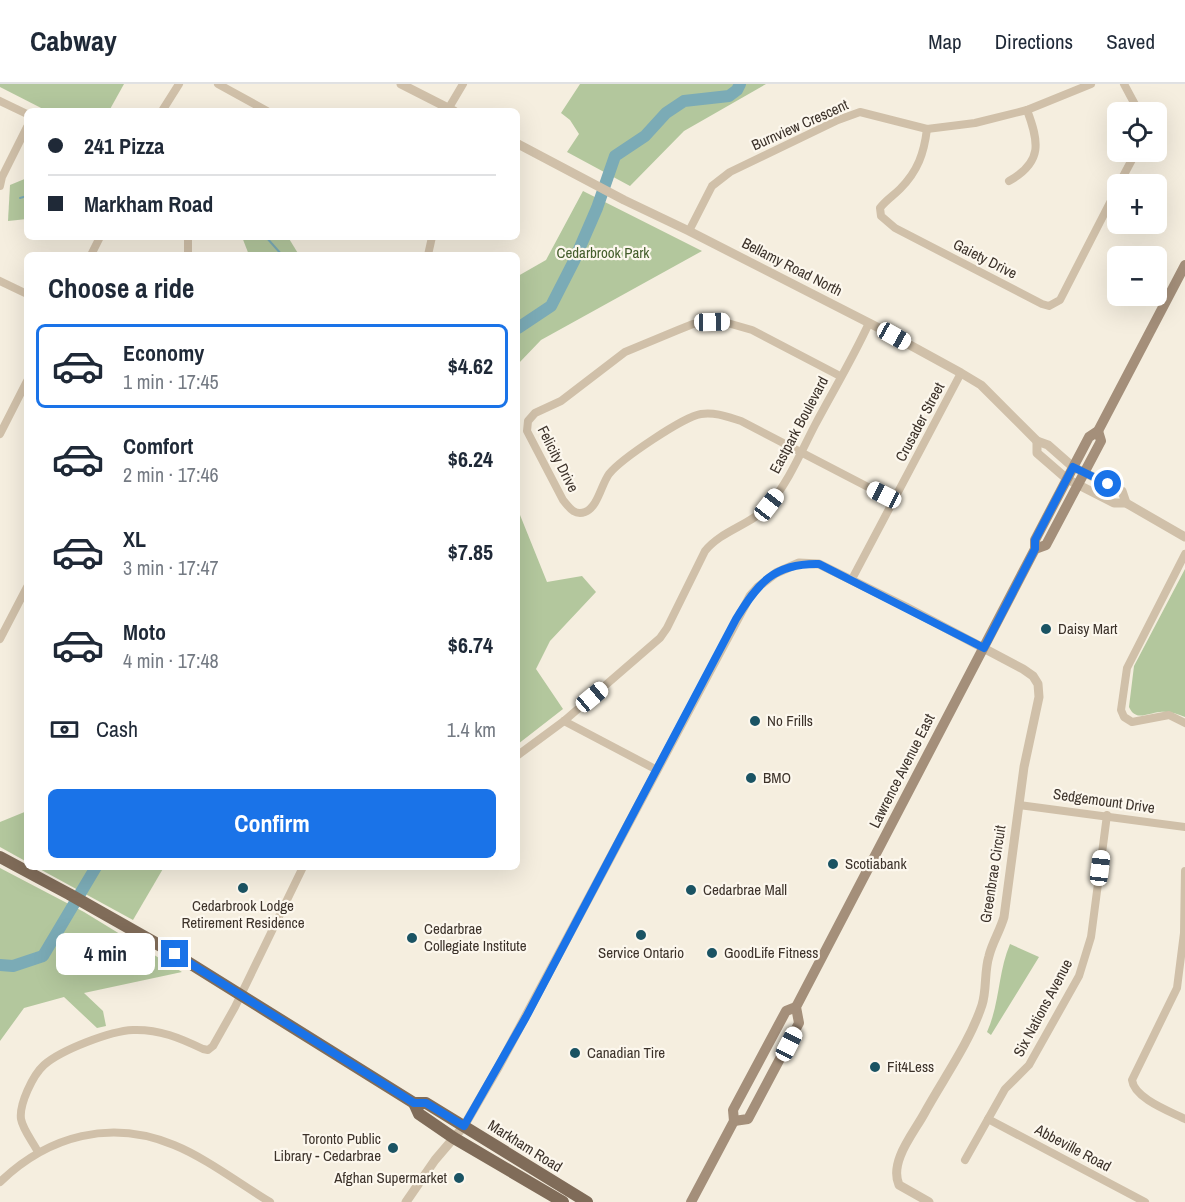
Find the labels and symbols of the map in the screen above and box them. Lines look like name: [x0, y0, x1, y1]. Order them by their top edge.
street label: Burnview Crescent: [748, 94, 852, 155]
street label: Bellamy Road North: [738, 232, 846, 301]
street label: Gaiety Drive: [950, 234, 1021, 284]
park label: Cedarbrook Park: [557, 242, 650, 263]
car: [694, 313, 730, 331]
car: [874, 319, 914, 353]
street label: Eastpark Boulevard: [764, 372, 833, 477]
street label: Crusader Street: [890, 378, 949, 465]
street label: Felicity Drive: [533, 422, 584, 496]
route start: [1094, 470, 1121, 497]
car: [864, 479, 904, 511]
car: [751, 485, 787, 525]
place label: Daisy Mart: [1058, 618, 1118, 639]
marker: Daisy Mart: [1039, 622, 1053, 636]
car: [572, 679, 612, 715]
place label: No Frills: [767, 710, 813, 731]
street label: Lawrence Avenue East: [864, 710, 940, 832]
marker: No Frills: [748, 714, 762, 728]
place label: BMO: [763, 767, 791, 788]
marker: BMO: [744, 771, 758, 785]
street label: Sedgemount Drive: [1052, 783, 1156, 818]
street label: Greenbrae Circuit: [974, 823, 1011, 924]
car: [1089, 849, 1111, 887]
place label: Scotiabank: [845, 853, 907, 874]
marker: Scotiabank: [826, 857, 840, 871]
place label: Cedarbrae Mall: [703, 879, 787, 900]
marker: Cedarbrook Lodge Retirement Residence: [236, 881, 250, 895]
marker: Cedarbrae Mall: [684, 883, 698, 897]
place label: Cedarbrook Lodge Retirement Residence: [181, 895, 305, 933]
place label: Cedarbrae Collegiate Institute: [424, 918, 527, 956]
marker: Service Ontario: [634, 928, 648, 942]
marker: Cedarbrae Collegiate Institute: [405, 931, 419, 945]
callout: 4 min: [55, 933, 154, 975]
route end: [161, 940, 188, 967]
place label: Service Ontario: [598, 942, 684, 963]
place label: GoodLife Fitness: [724, 942, 818, 963]
marker: GoodLife Fitness: [705, 946, 719, 960]
street label: Six Nations Avenue: [1008, 955, 1077, 1060]
car: [773, 1024, 805, 1064]
place label: Canadian Tire: [587, 1042, 665, 1063]
marker: Canadian Tire: [568, 1046, 582, 1060]
place label: Fit4Less: [887, 1056, 934, 1077]
marker: Fit4Less: [868, 1060, 882, 1074]
street label: Markham Road: [484, 1114, 566, 1177]
street label: Abbeville Road: [1031, 1118, 1115, 1176]
place label: Toronto Public Library - Cedarbrae: [274, 1128, 381, 1166]
marker: Toronto Public Library - Cedarbrae: [386, 1141, 400, 1155]
place label: Afghan Supermarket: [333, 1167, 448, 1188]
marker: Afghan Supermarket: [452, 1171, 466, 1185]

